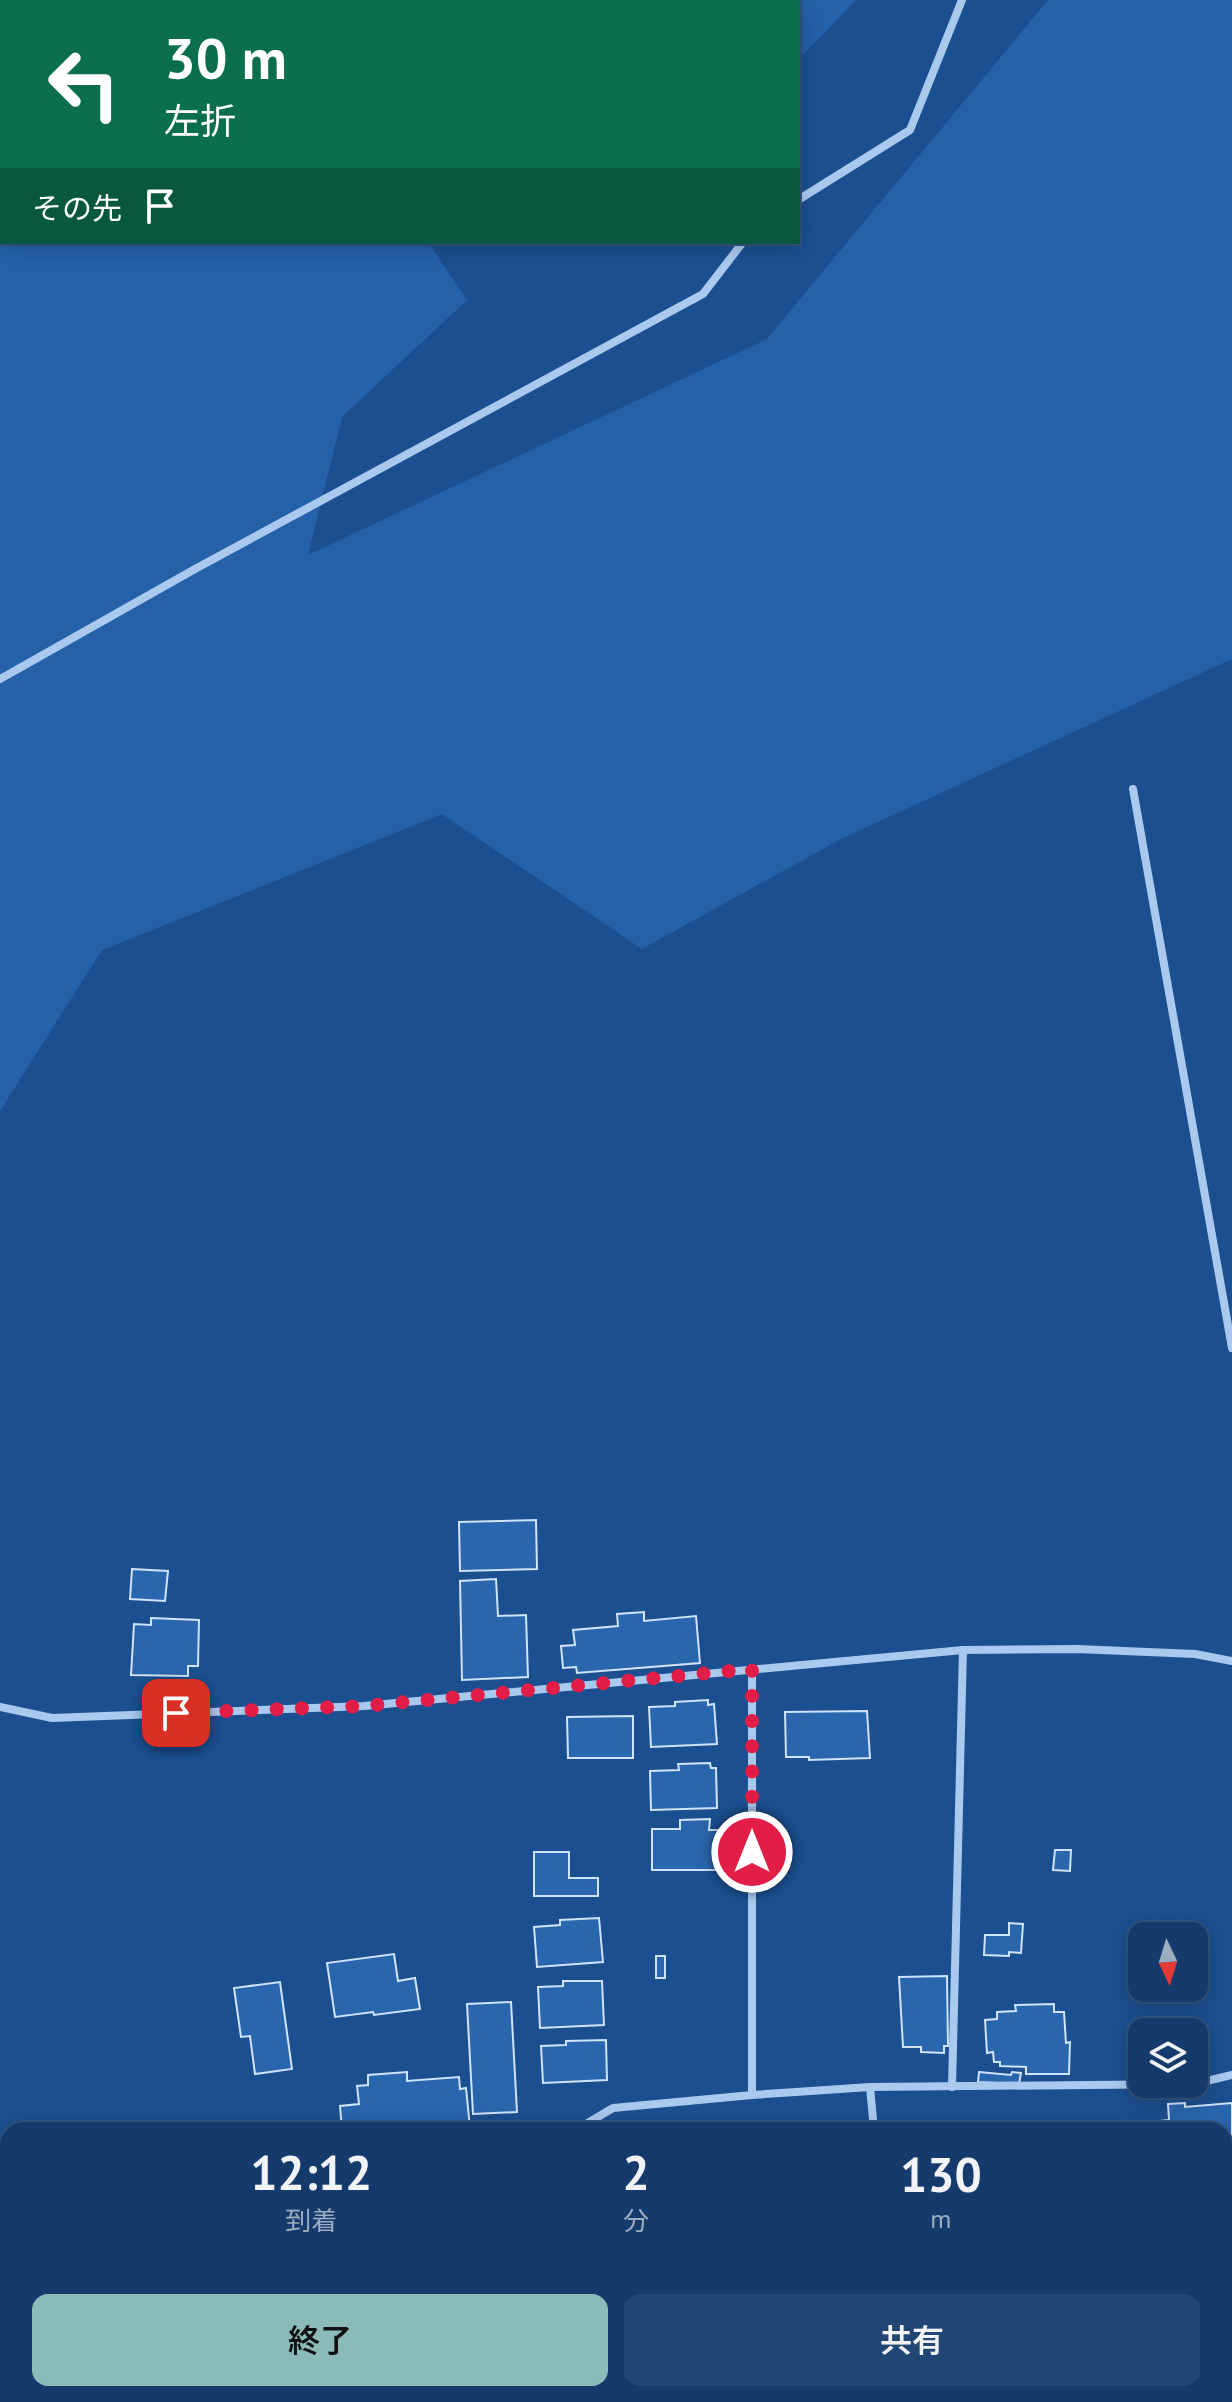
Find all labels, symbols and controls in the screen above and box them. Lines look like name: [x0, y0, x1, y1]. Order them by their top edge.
text: 30 m: [164, 22, 287, 94]
icon: left: [32, 32, 136, 136]
text: 左折: [164, 97, 236, 144]
icon: arrive: [138, 184, 182, 228]
text: その先: [32, 188, 122, 227]
pin: [142, 1679, 210, 1747]
icon: arrive: [154, 1691, 198, 1735]
position arrow: [710, 1810, 794, 1894]
north arrow: [1128, 1922, 1208, 2002]
map controls: [1128, 1922, 1208, 2098]
button: layers: [1128, 2018, 1208, 2098]
text: 12:12: [250, 2141, 372, 2203]
text: 2: [622, 2141, 650, 2203]
text: 130: [900, 2143, 982, 2205]
text: m: [930, 2202, 951, 2235]
text: 到着: [285, 2204, 337, 2237]
text: 分: [623, 2204, 649, 2237]
button: 終了: [32, 2294, 608, 2386]
button: 共有: [624, 2294, 1200, 2386]

